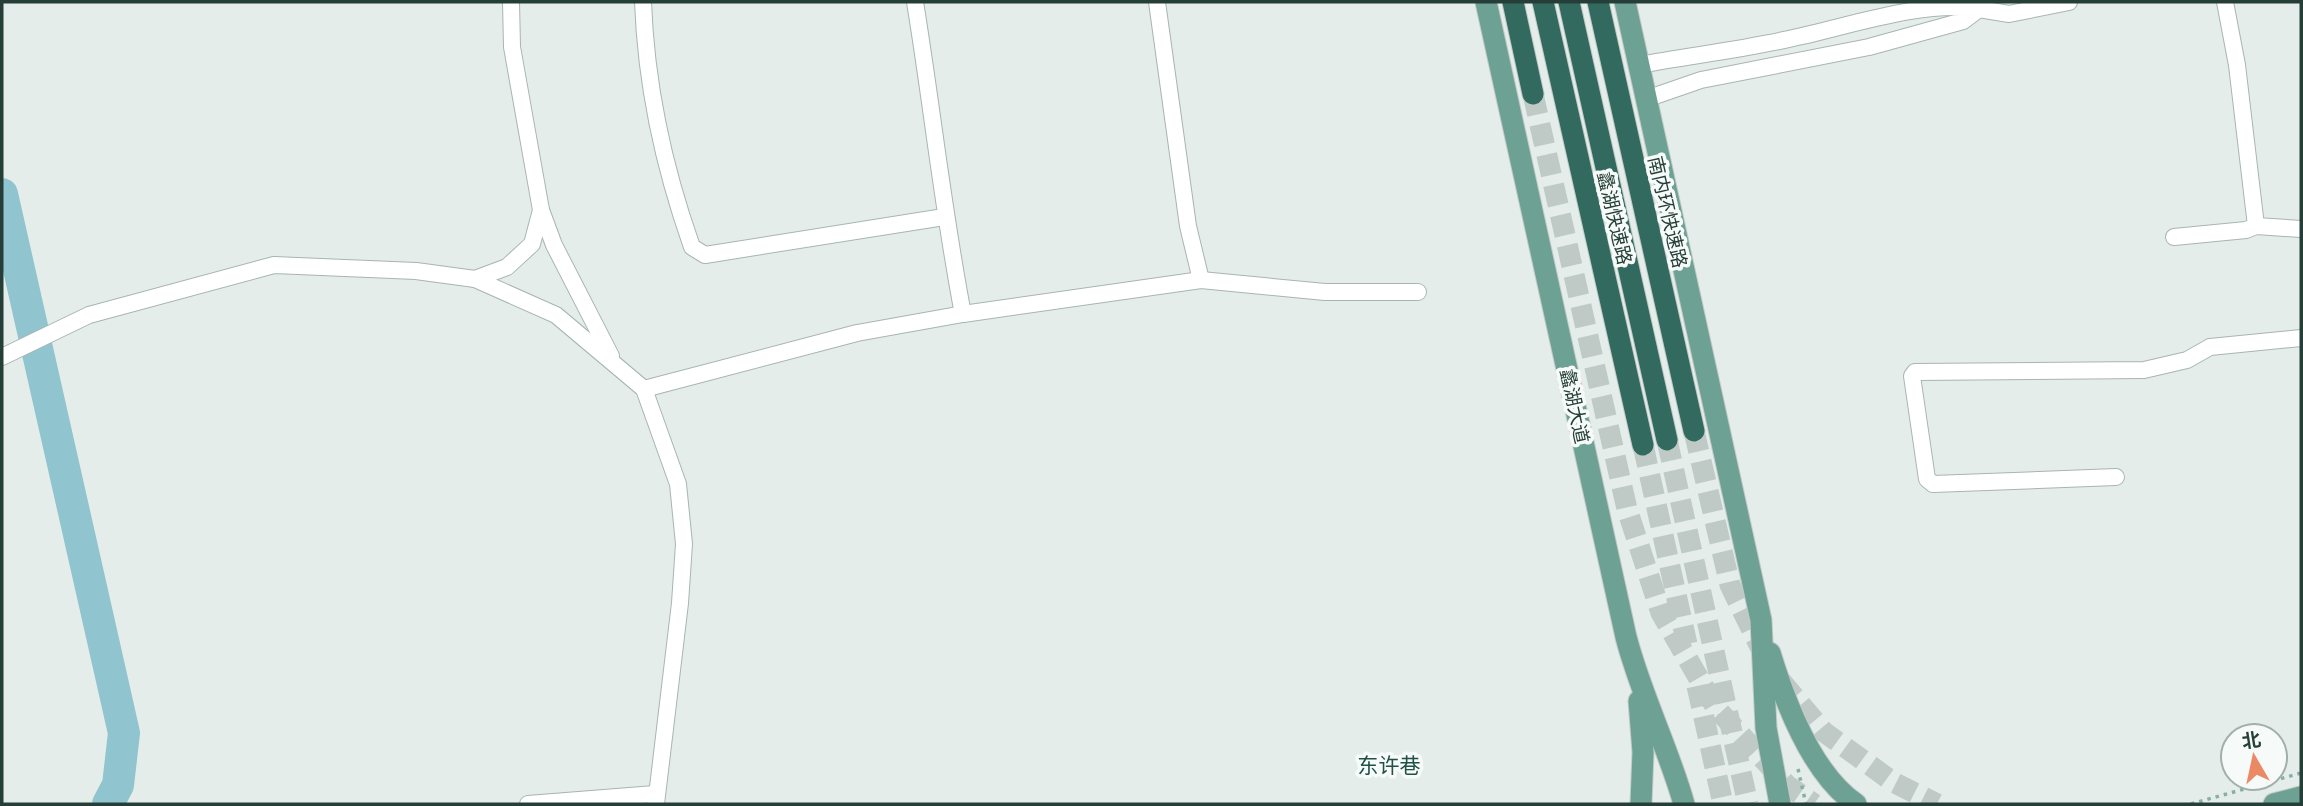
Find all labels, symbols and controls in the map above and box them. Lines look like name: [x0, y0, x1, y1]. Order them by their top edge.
street label: 南内环快速路: [1643, 154, 1692, 270]
street label: 蠡湖快速路: [1592, 169, 1636, 267]
street label: 蠡湖大道: [1554, 367, 1594, 446]
north arrow: [2219, 722, 2289, 792]
text: 北: [2240, 728, 2263, 755]
district label: 东许巷: [1358, 753, 1421, 779]

